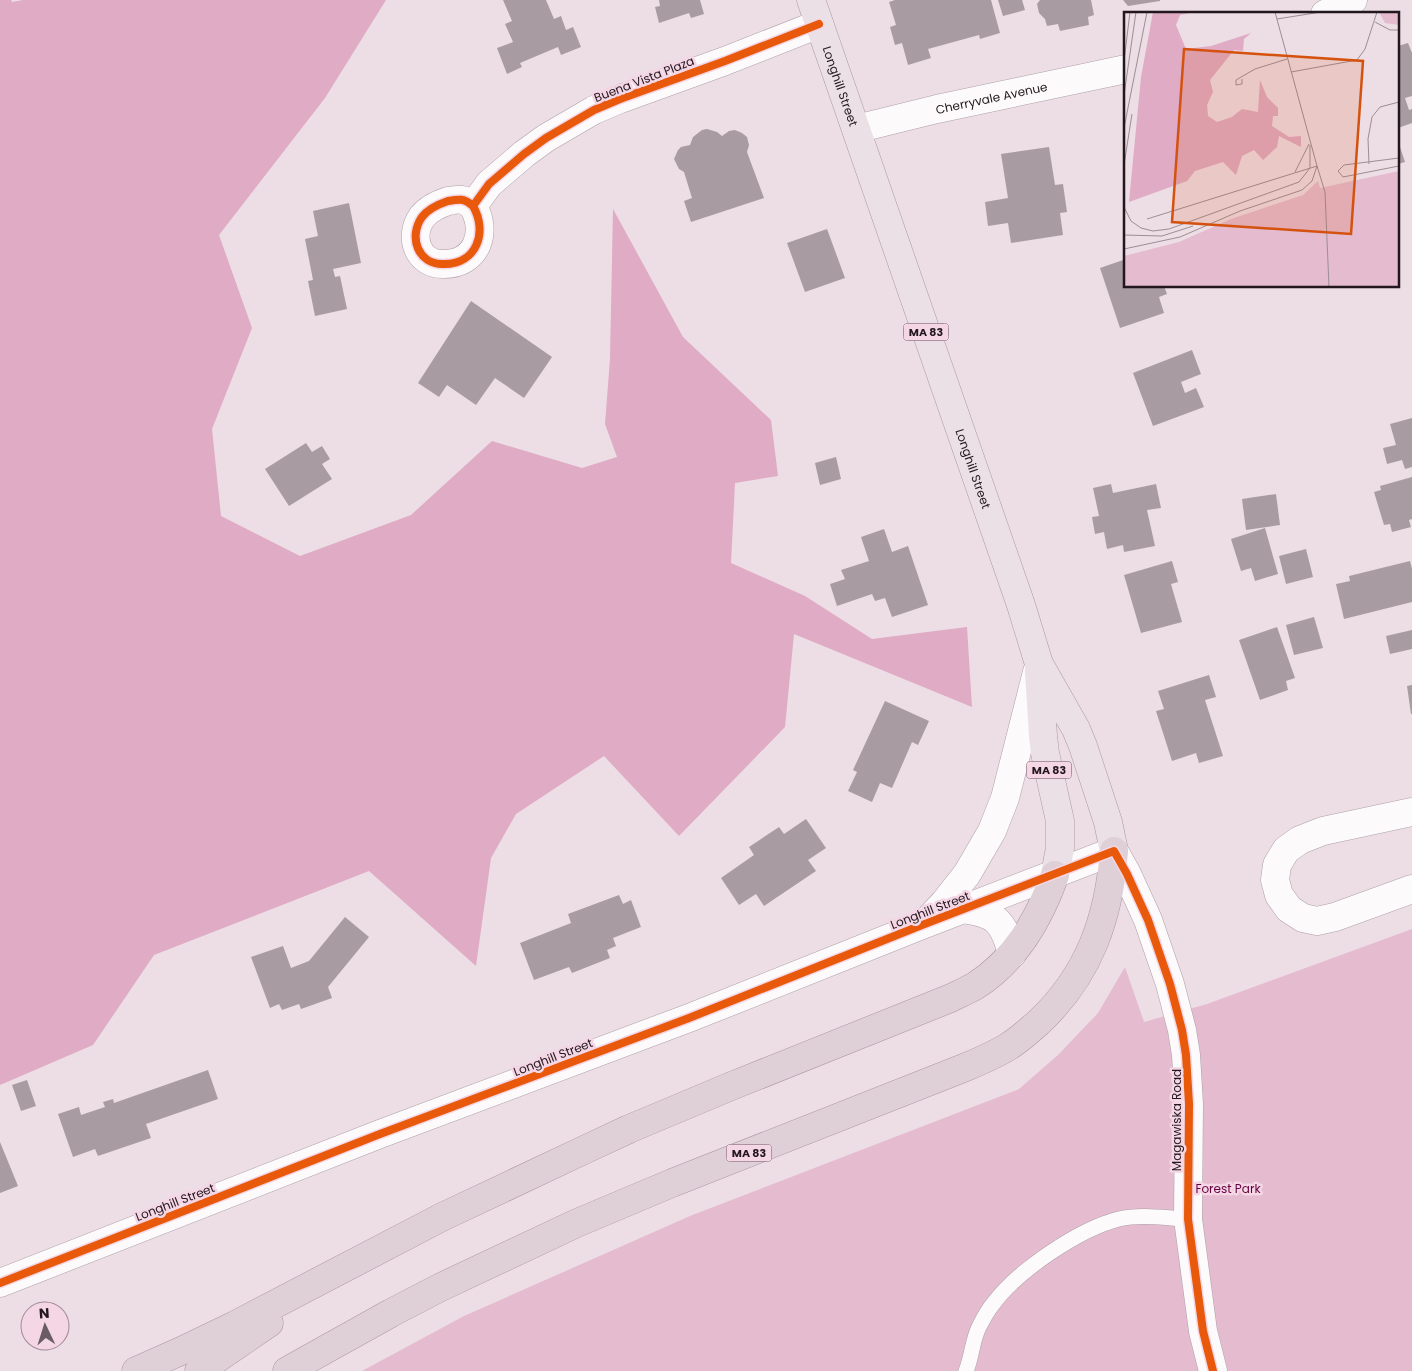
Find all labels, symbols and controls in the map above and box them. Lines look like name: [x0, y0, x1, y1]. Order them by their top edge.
inset map: [1124, 12, 1400, 288]
street label: Longhill Street: [819, 44, 863, 128]
street label: Buena Vista Plaza: [591, 52, 697, 106]
street label: Cherryvale Avenue: [934, 77, 1049, 118]
road number: MA 83: [904, 324, 948, 341]
street label: Longhill Street: [952, 426, 995, 511]
road number: MA 83: [1026, 762, 1072, 778]
street label: Longhill Street: [888, 887, 972, 933]
street label: Longhill Street: [511, 1034, 595, 1080]
street label: Magawiska Road: [1168, 1069, 1185, 1171]
road number: MA 83: [726, 1144, 772, 1162]
street label: Longhill Street: [133, 1179, 217, 1225]
park label: Forest Park: [1195, 1180, 1261, 1197]
north arrow: [20, 1301, 70, 1351]
text: N: [38, 1303, 50, 1323]

